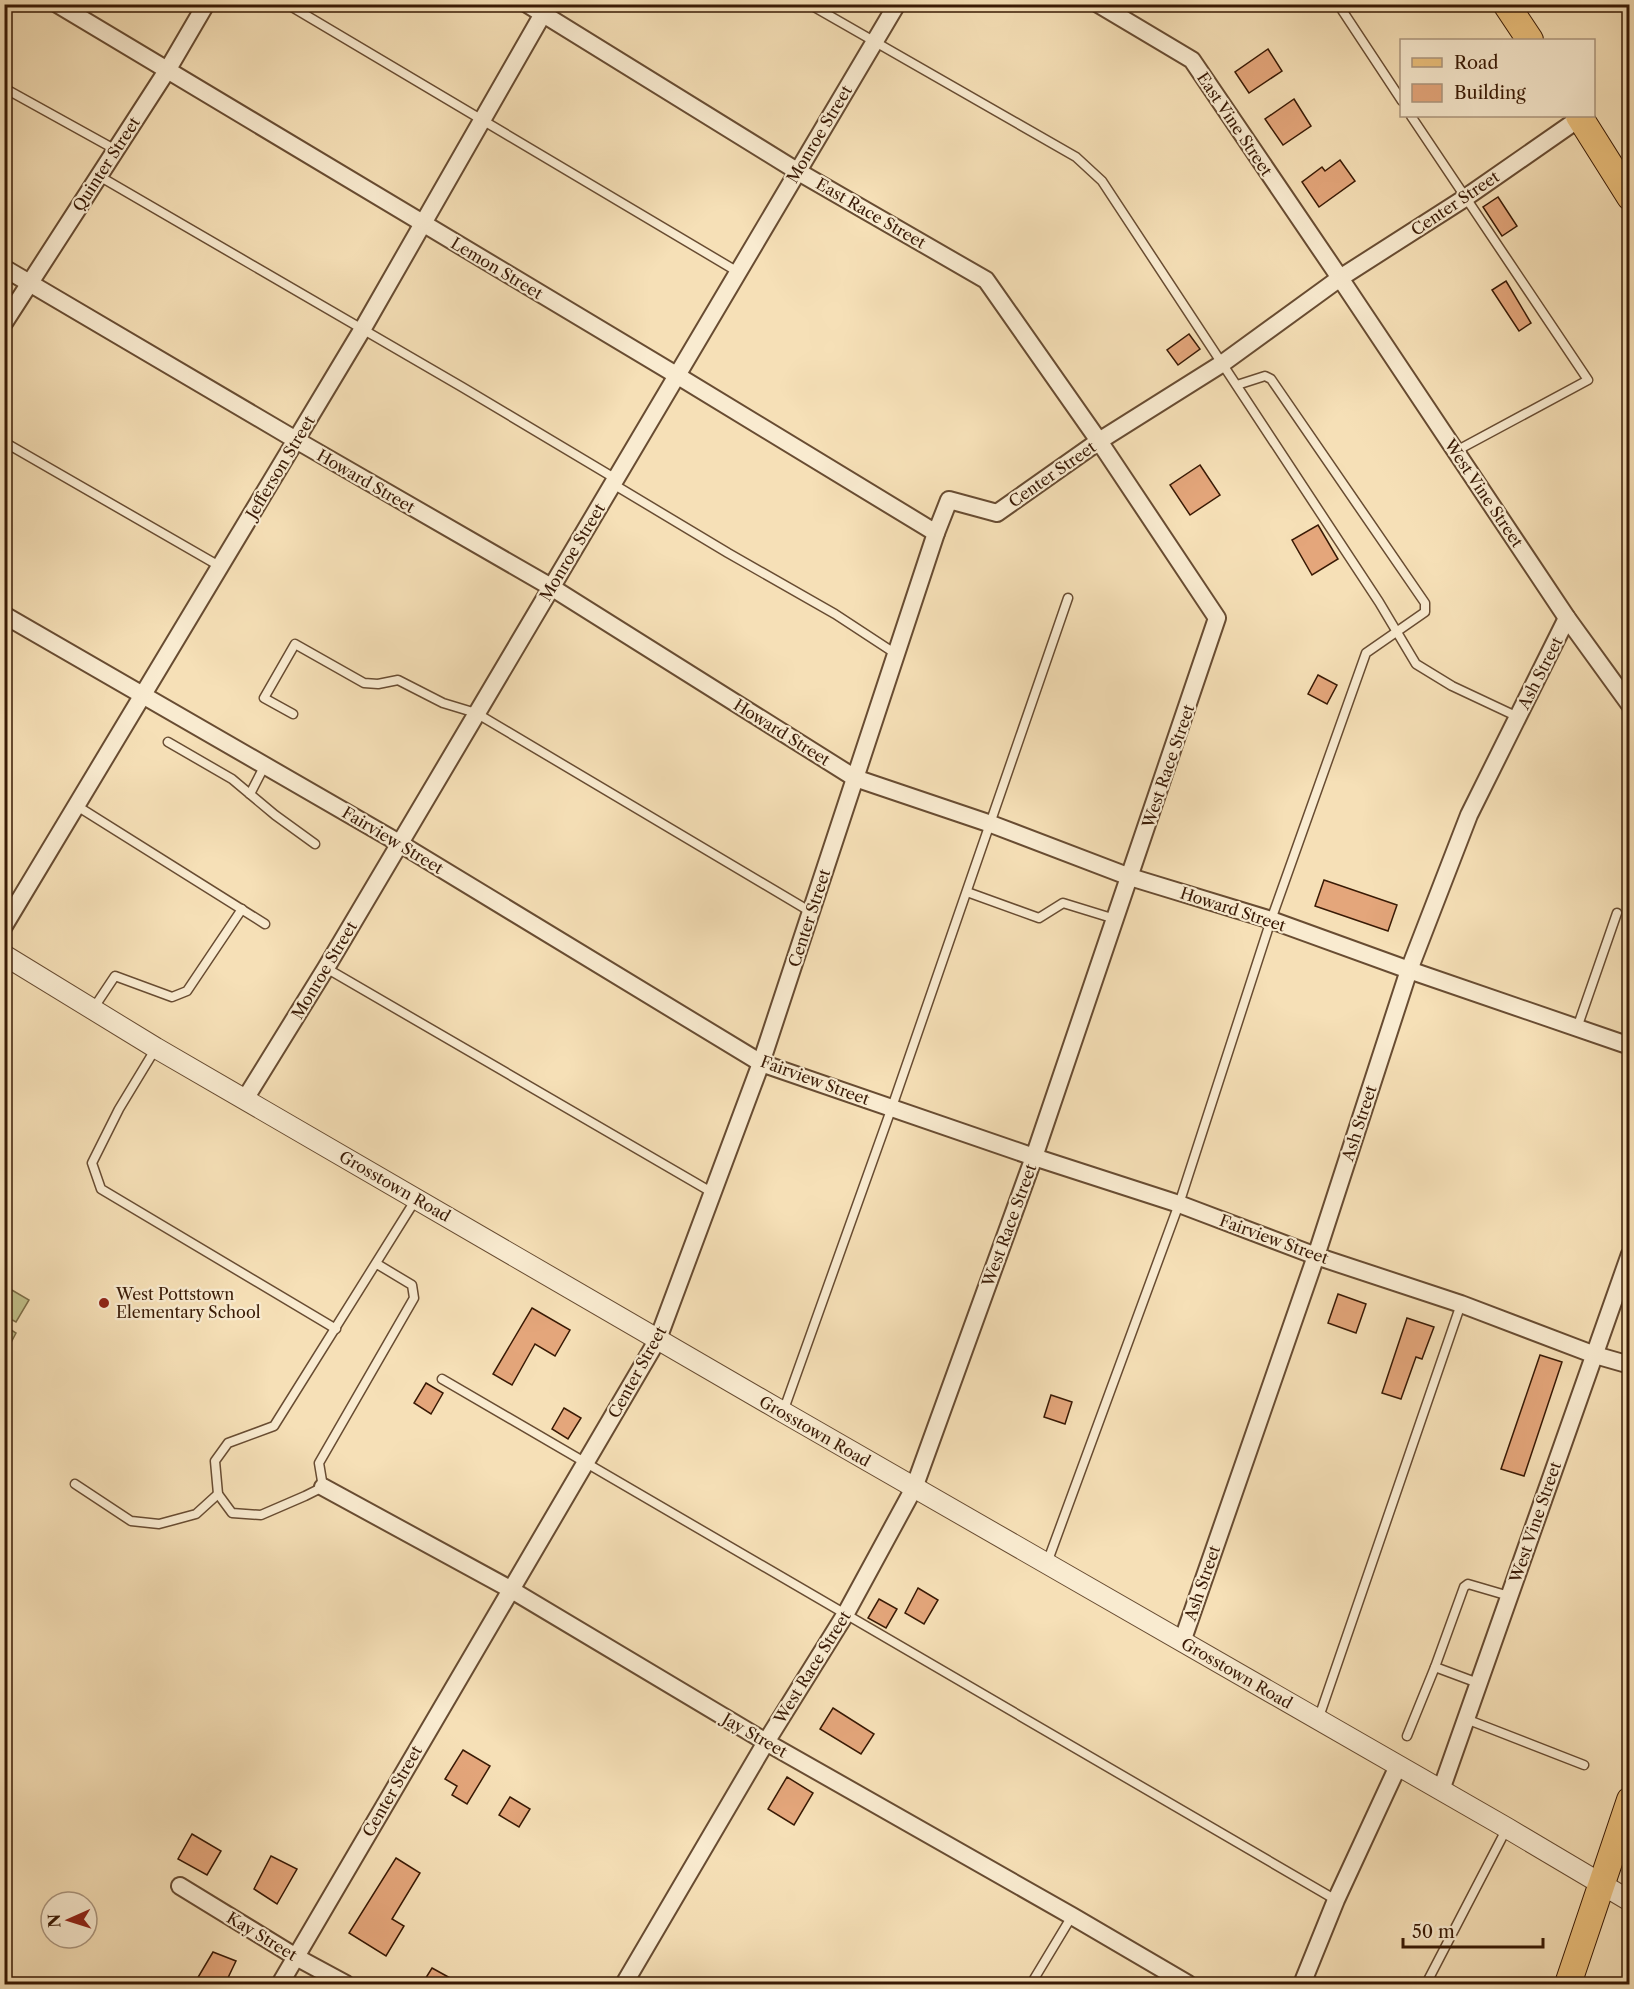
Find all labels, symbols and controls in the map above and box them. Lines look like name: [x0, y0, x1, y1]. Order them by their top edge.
legend: [1400, 39, 1595, 117]
text: Road: [1454, 52, 1499, 74]
street label: East Vine Street: [1193, 68, 1277, 180]
street label: Monroe Street: [782, 81, 856, 187]
text: Building: [1454, 82, 1526, 104]
street label: Quinter Street: [68, 113, 144, 215]
street label: Center Street: [1407, 166, 1503, 240]
street label: East Race Street: [813, 173, 930, 253]
street label: Lemon Street: [447, 233, 547, 303]
street label: Jefferson Street: [240, 411, 319, 525]
street label: West Vine Street: [1440, 434, 1528, 551]
street label: Center Street: [1005, 436, 1100, 511]
street label: Howard Street: [313, 445, 419, 517]
street label: Monroe Street: [535, 499, 609, 605]
street label: Ash Street: [1513, 633, 1567, 713]
street label: Howard Street: [730, 694, 834, 770]
street label: West Race Street: [1137, 701, 1199, 831]
street label: Fairview Street: [339, 802, 447, 878]
street label: Center Street: [784, 866, 834, 970]
street label: Howard Street: [1178, 883, 1289, 936]
street label: Monroe Street: [287, 917, 361, 1023]
street label: Fairview Street: [758, 1051, 873, 1109]
street label: Ash Street: [1337, 1082, 1381, 1164]
street label: Grosstown Road: [336, 1146, 454, 1226]
street label: West Race Street: [977, 1161, 1041, 1290]
street label: Fairview Street: [1217, 1210, 1332, 1268]
place label: West Pottstown Elementary School: [115, 1284, 261, 1322]
marker: West Pottstown Elementary School: [97, 1296, 111, 1310]
street label: Center Street: [604, 1322, 671, 1421]
street label: Grosstown Road: [756, 1391, 874, 1471]
street label: West Vine Street: [1505, 1459, 1565, 1586]
street label: Ash Street: [1179, 1542, 1224, 1624]
street label: West Race Street: [769, 1607, 855, 1728]
street label: Grosstown Road: [1178, 1633, 1296, 1713]
street label: Jay Street: [716, 1707, 791, 1762]
street label: Center Street: [358, 1742, 426, 1840]
north arrow: [39, 1890, 99, 1950]
street label: Kay Street: [223, 1907, 301, 1965]
scale bar: [1403, 1911, 1542, 1949]
text: N: [44, 1913, 64, 1928]
text: 50 m: [1412, 1921, 1455, 1943]

